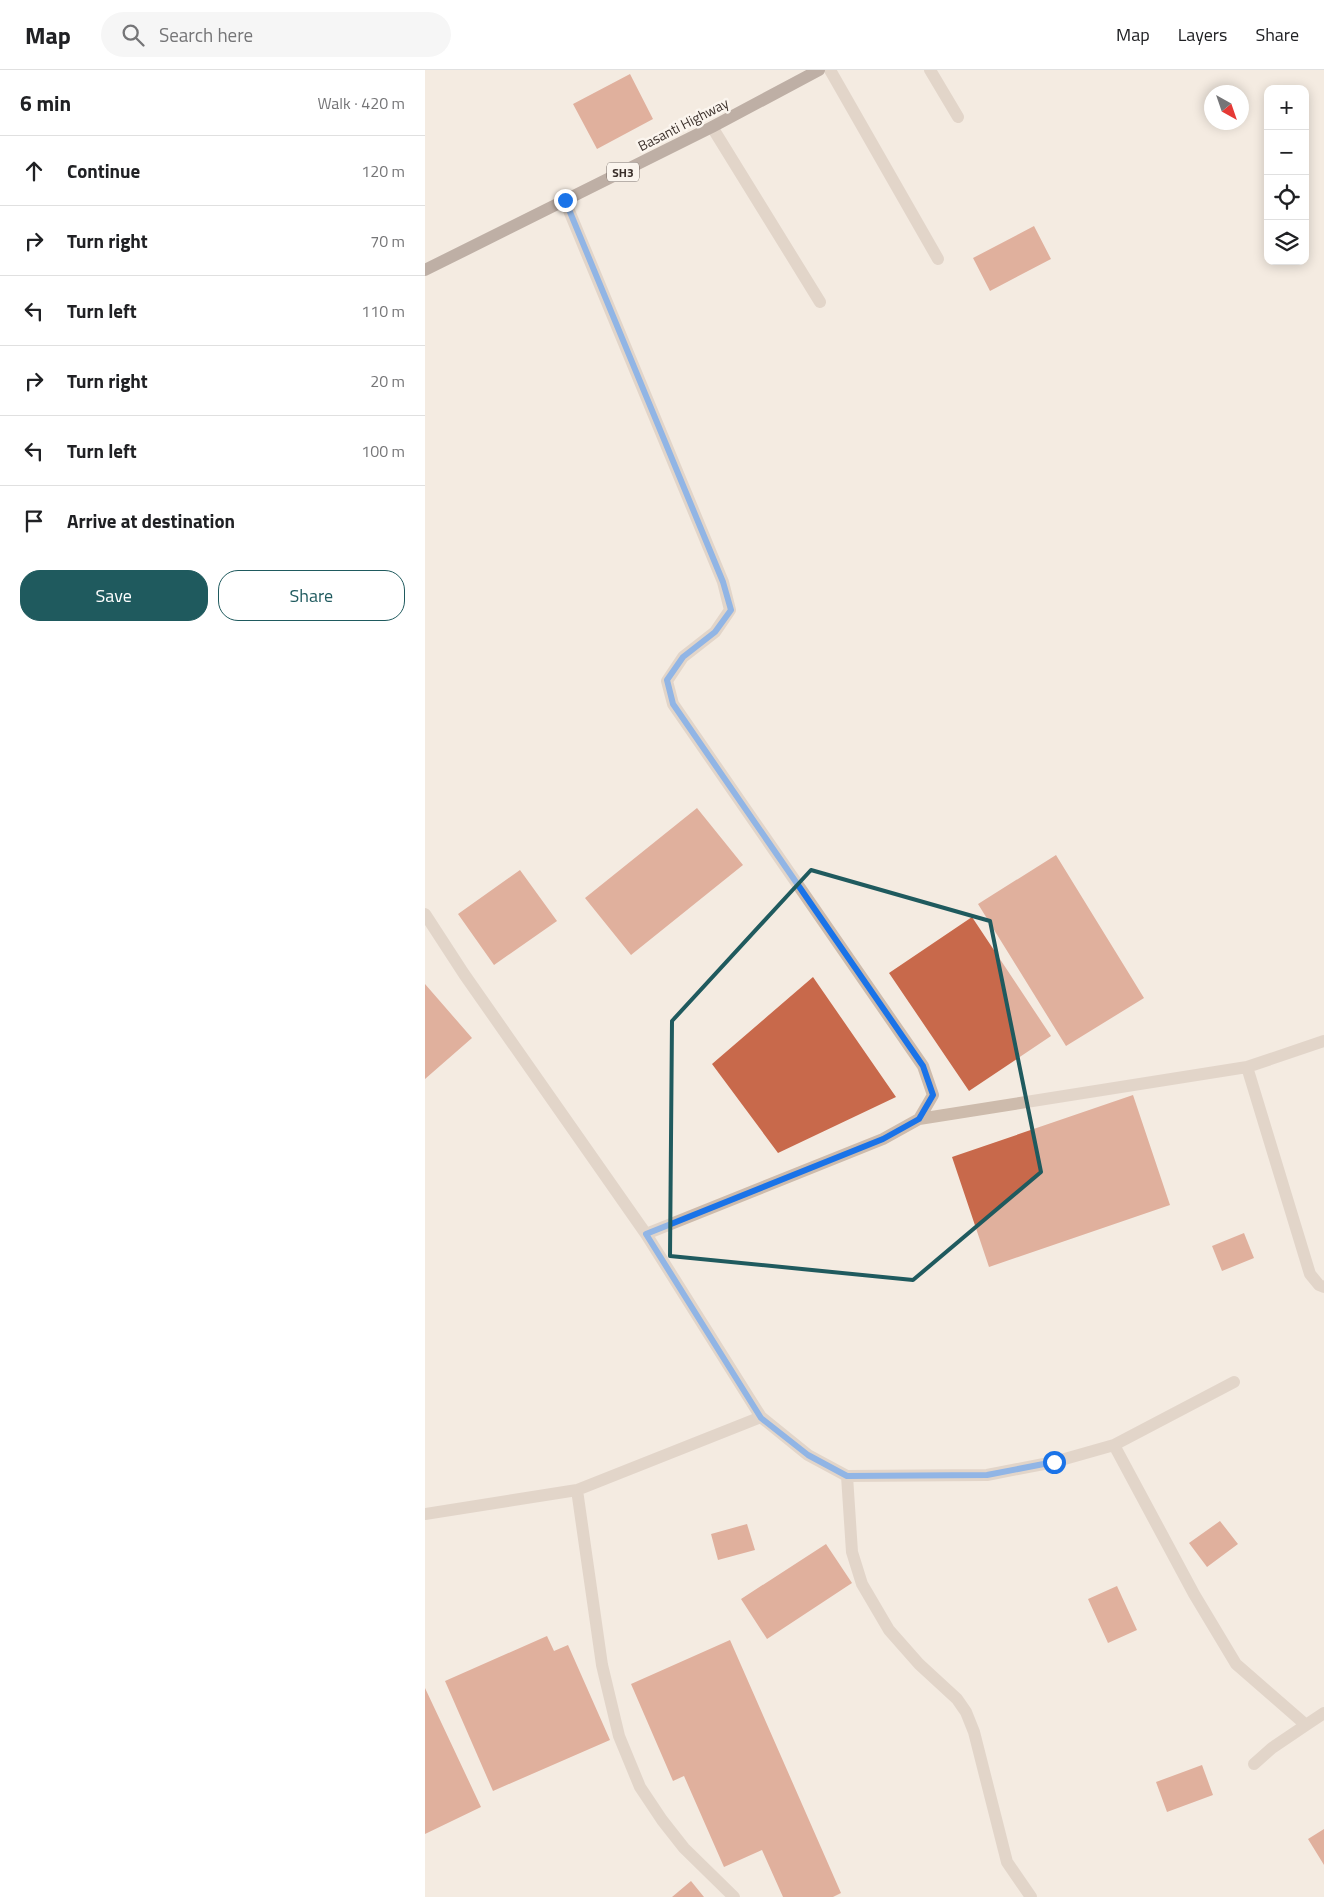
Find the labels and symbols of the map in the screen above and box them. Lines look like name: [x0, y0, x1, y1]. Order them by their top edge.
north arrow: [1204, 85, 1249, 130]
street label: Basanti Highway: [634, 92, 732, 156]
road number: SH3: [607, 162, 639, 181]
route end: [554, 189, 577, 212]
route start: [1043, 1451, 1066, 1474]

